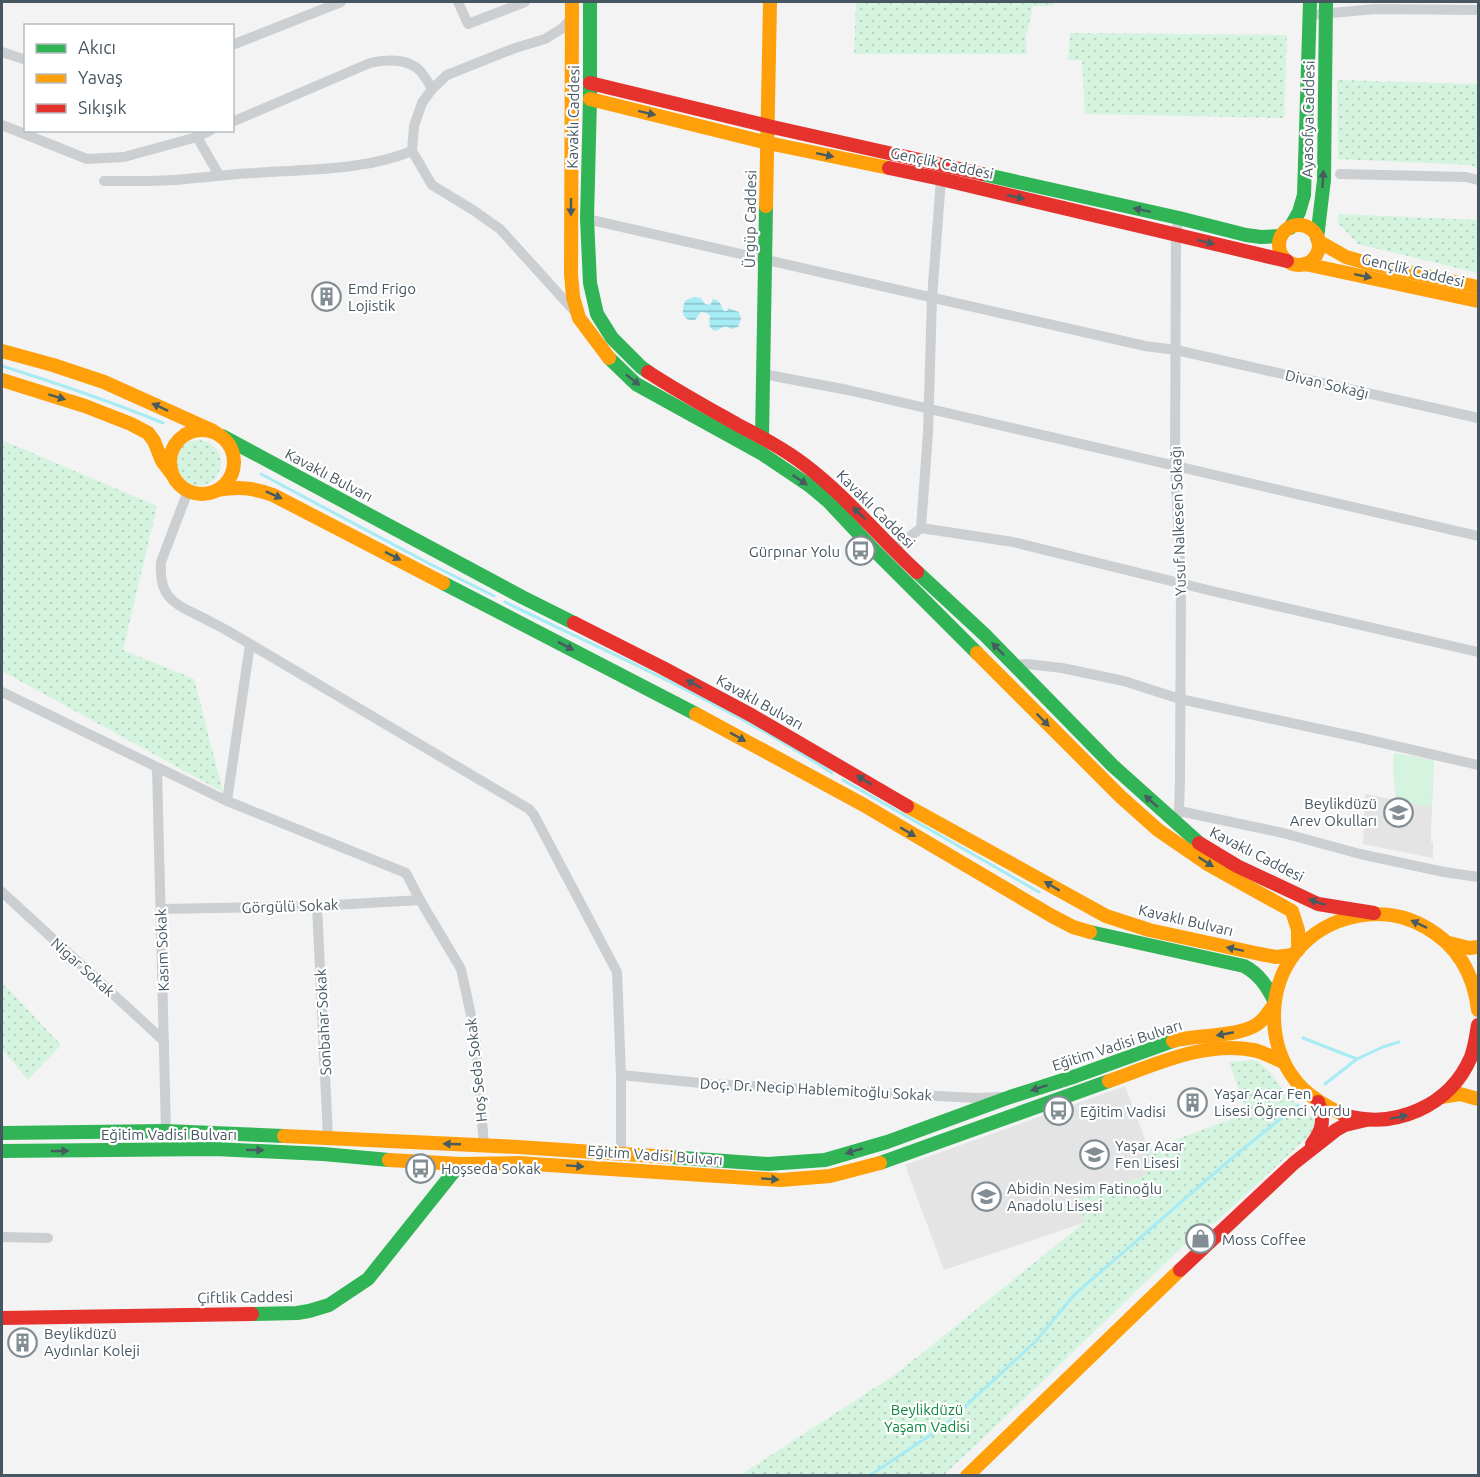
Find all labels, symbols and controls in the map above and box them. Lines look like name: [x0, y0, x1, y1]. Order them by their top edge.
legend: [24, 24, 234, 132]
text: Akıcı: [78, 37, 116, 57]
street label: Ayasofya Caddesi: [1298, 60, 1318, 178]
street label: Kavaklı Caddesi: [564, 65, 582, 169]
text: Yavaş: [78, 67, 123, 87]
text: Sıkışık: [78, 97, 127, 117]
one-way arrow: [638, 109, 656, 118]
street label: Gençlik Caddesi: [889, 144, 995, 182]
one-way arrow: [816, 151, 835, 160]
street label: Ürgüp Caddesi: [741, 170, 759, 268]
one-way arrow: [1318, 170, 1328, 189]
one-way arrow: [1007, 192, 1025, 202]
one-way arrow: [566, 197, 576, 216]
one-way arrow: [1132, 205, 1151, 214]
one-way arrow: [1196, 237, 1215, 247]
street label: Gençlik Caddesi: [1360, 250, 1466, 290]
one-way arrow: [1353, 271, 1372, 281]
place label: Emd Frigo Lojistik: [348, 280, 416, 314]
building icon: Emd Frigo Lojistik: [311, 281, 343, 313]
street label: Divan Sokağı: [1283, 366, 1371, 402]
one-way arrow: [625, 374, 641, 387]
one-way arrow: [48, 393, 66, 402]
one-way arrow: [151, 403, 168, 412]
street label: Kavaklı Bulvarı: [282, 445, 376, 505]
street label: Yusuf Nalkesen Sokağı: [1167, 446, 1189, 596]
street label: Kavaklı Caddesi: [833, 466, 919, 552]
one-way arrow: [792, 474, 808, 486]
one-way arrow: [266, 490, 284, 500]
one-way arrow: [852, 507, 866, 521]
bus stop icon: Gürpınar Yolu: [845, 535, 877, 567]
place label: Gürpınar Yolu: [749, 543, 840, 560]
one-way arrow: [384, 551, 401, 561]
one-way arrow: [557, 641, 574, 651]
one-way arrow: [992, 642, 1006, 656]
street label: Kavaklı Bulvarı: [714, 671, 806, 733]
one-way arrow: [685, 679, 702, 689]
one-way arrow: [1036, 713, 1050, 728]
one-way arrow: [730, 732, 746, 743]
one-way arrow: [855, 775, 872, 785]
one-way arrow: [1144, 794, 1159, 808]
place label: Beylikdüzü Arev Okulları: [1290, 795, 1377, 829]
school or university icon: Beylikdüzü Arev Okulları: [1382, 796, 1414, 828]
street label: Kavaklı Caddesi: [1207, 823, 1307, 885]
one-way arrow: [900, 826, 916, 837]
one-way arrow: [1198, 857, 1215, 868]
one-way arrow: [1044, 880, 1060, 891]
street label: Görgülü Sokak: [241, 896, 339, 916]
one-way arrow: [1307, 896, 1325, 906]
street label: Kavaklı Bulvarı: [1137, 901, 1235, 939]
street label: Kasım Sokak: [152, 908, 172, 992]
one-way arrow: [1411, 919, 1428, 928]
street label: Nigar Sokak: [48, 934, 118, 1000]
one-way arrow: [1226, 943, 1244, 953]
street label: Sonbahar Sokak: [312, 968, 334, 1076]
street label: Eğitim Vadisi Bulvarı: [1050, 1016, 1184, 1074]
street label: Hoş Seda Sokak: [462, 1017, 490, 1123]
one-way arrow: [1215, 1030, 1234, 1039]
street label: Doç. Dr. Necip Hablemitoğlu Sokak: [699, 1074, 933, 1104]
one-way arrow: [1030, 1083, 1048, 1093]
place label: Yaşar Acar Fen Lisesi Öğrenci Yurdu: [1214, 1085, 1350, 1119]
building icon: Yaşar Acar Fen Lisesi Öğrenci Yurdu: [1177, 1086, 1209, 1118]
bus stop icon: Eğitim Vadisi: [1043, 1095, 1075, 1127]
place label: Eğitim Vadisi: [1080, 1103, 1166, 1120]
one-way arrow: [1389, 1112, 1408, 1121]
street label: Eğitim Vadisi Bulvarı: [101, 1126, 237, 1143]
place label: Yaşar Acar Fen Lisesi: [1115, 1137, 1185, 1171]
school or university icon: Yaşar Acar Fen Lisesi: [1078, 1138, 1110, 1170]
one-way arrow: [442, 1139, 461, 1148]
street label: Eğitim Vadisi Bulvarı: [587, 1142, 723, 1168]
one-way arrow: [50, 1146, 69, 1156]
one-way arrow: [245, 1146, 264, 1155]
one-way arrow: [845, 1147, 863, 1156]
bus stop icon: Hoşseda Sokak: [404, 1152, 436, 1184]
place label: Hoşseda Sokak: [441, 1160, 541, 1177]
one-way arrow: [566, 1162, 585, 1171]
one-way arrow: [760, 1174, 779, 1184]
place label: Abidin Nesim Fatinoğlu Anadolu Lisesi: [1007, 1180, 1162, 1214]
school or university icon: Abidin Nesim Fatinoğlu Anadolu Lisesi: [970, 1181, 1002, 1213]
shop icon: Moss Coffee: [1185, 1223, 1217, 1255]
place label: Moss Coffee: [1222, 1231, 1306, 1248]
street label: Çiftlik Caddesi: [197, 1288, 293, 1306]
place label: Beylikdüzü Aydınlar Koleji: [44, 1325, 140, 1359]
building icon: Beylikdüzü Aydınlar Koleji: [7, 1326, 39, 1358]
park label: Beylikdüzü Yaşam Vadisi: [884, 1401, 970, 1435]

